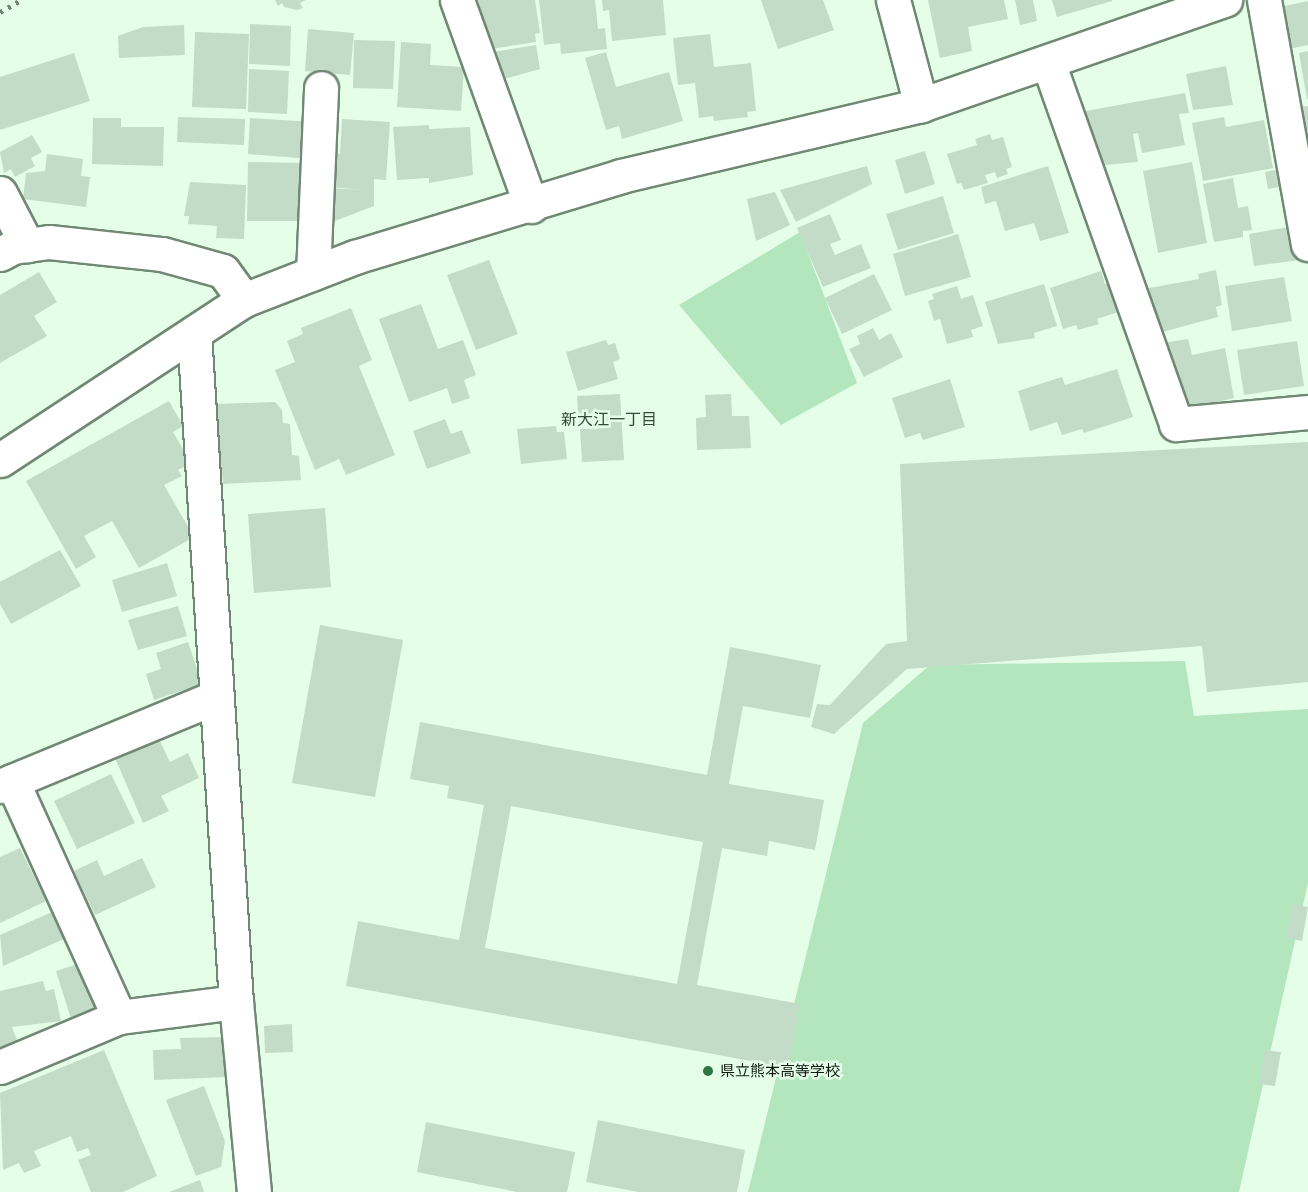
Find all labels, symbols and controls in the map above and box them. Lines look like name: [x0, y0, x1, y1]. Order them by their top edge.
district label: 新大江一丁目: [561, 409, 657, 429]
place label: 県立熊本高等学校: [720, 1062, 840, 1080]
marker: 県立熊本高等学校: [701, 1064, 715, 1078]

